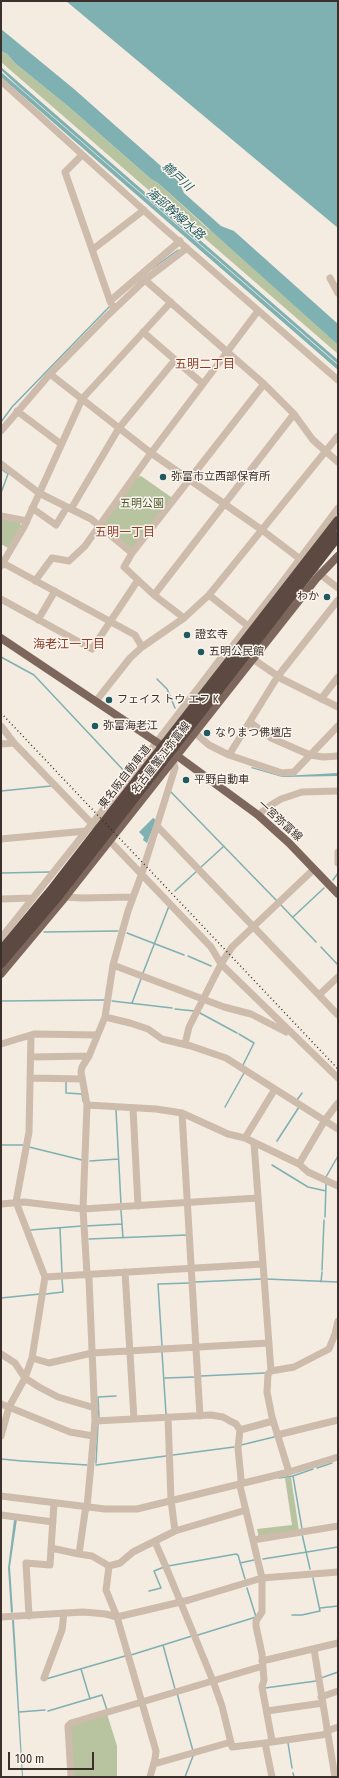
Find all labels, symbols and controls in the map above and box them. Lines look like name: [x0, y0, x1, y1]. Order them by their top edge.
water label: 鵜戸川: [159, 160, 195, 194]
water label: 海部幹線水路: [143, 185, 207, 243]
district label: 五明二丁目: [175, 358, 235, 372]
place label: 弥富市立西部保育所: [171, 470, 270, 484]
marker: 弥富市立西部保育所: [158, 472, 168, 482]
park label: 五明公園: [120, 497, 164, 511]
district label: 五明一丁目: [95, 526, 155, 540]
place label: わか: [297, 590, 319, 604]
marker: わか: [322, 592, 332, 602]
place label: 證玄寺: [195, 628, 228, 642]
marker: 證玄寺: [182, 630, 192, 640]
district label: 海老江一丁目: [33, 638, 105, 652]
place label: 五明公民館: [209, 645, 264, 659]
marker: 五明公民館: [196, 647, 206, 657]
place label: フェイス トウ エフ K: [117, 693, 219, 707]
marker: フェイス トウ エフ K: [104, 695, 114, 705]
place label: 弥富海老江: [103, 719, 158, 733]
street label: 名古屋蟹江弥富線: [129, 719, 193, 797]
marker: 弥富海老江: [90, 721, 100, 731]
place label: なりまつ佛壇店: [215, 726, 292, 740]
marker: なりまつ佛壇店: [202, 728, 212, 738]
street label: 東名阪自動車道: [96, 743, 154, 811]
place label: 平野自動車: [194, 773, 249, 787]
marker: 平野自動車: [181, 775, 191, 785]
street label: 一宮弥富線: [255, 798, 305, 844]
scale bar: [10, 1744, 96, 1770]
text: 100 m: [15, 1752, 44, 1766]

